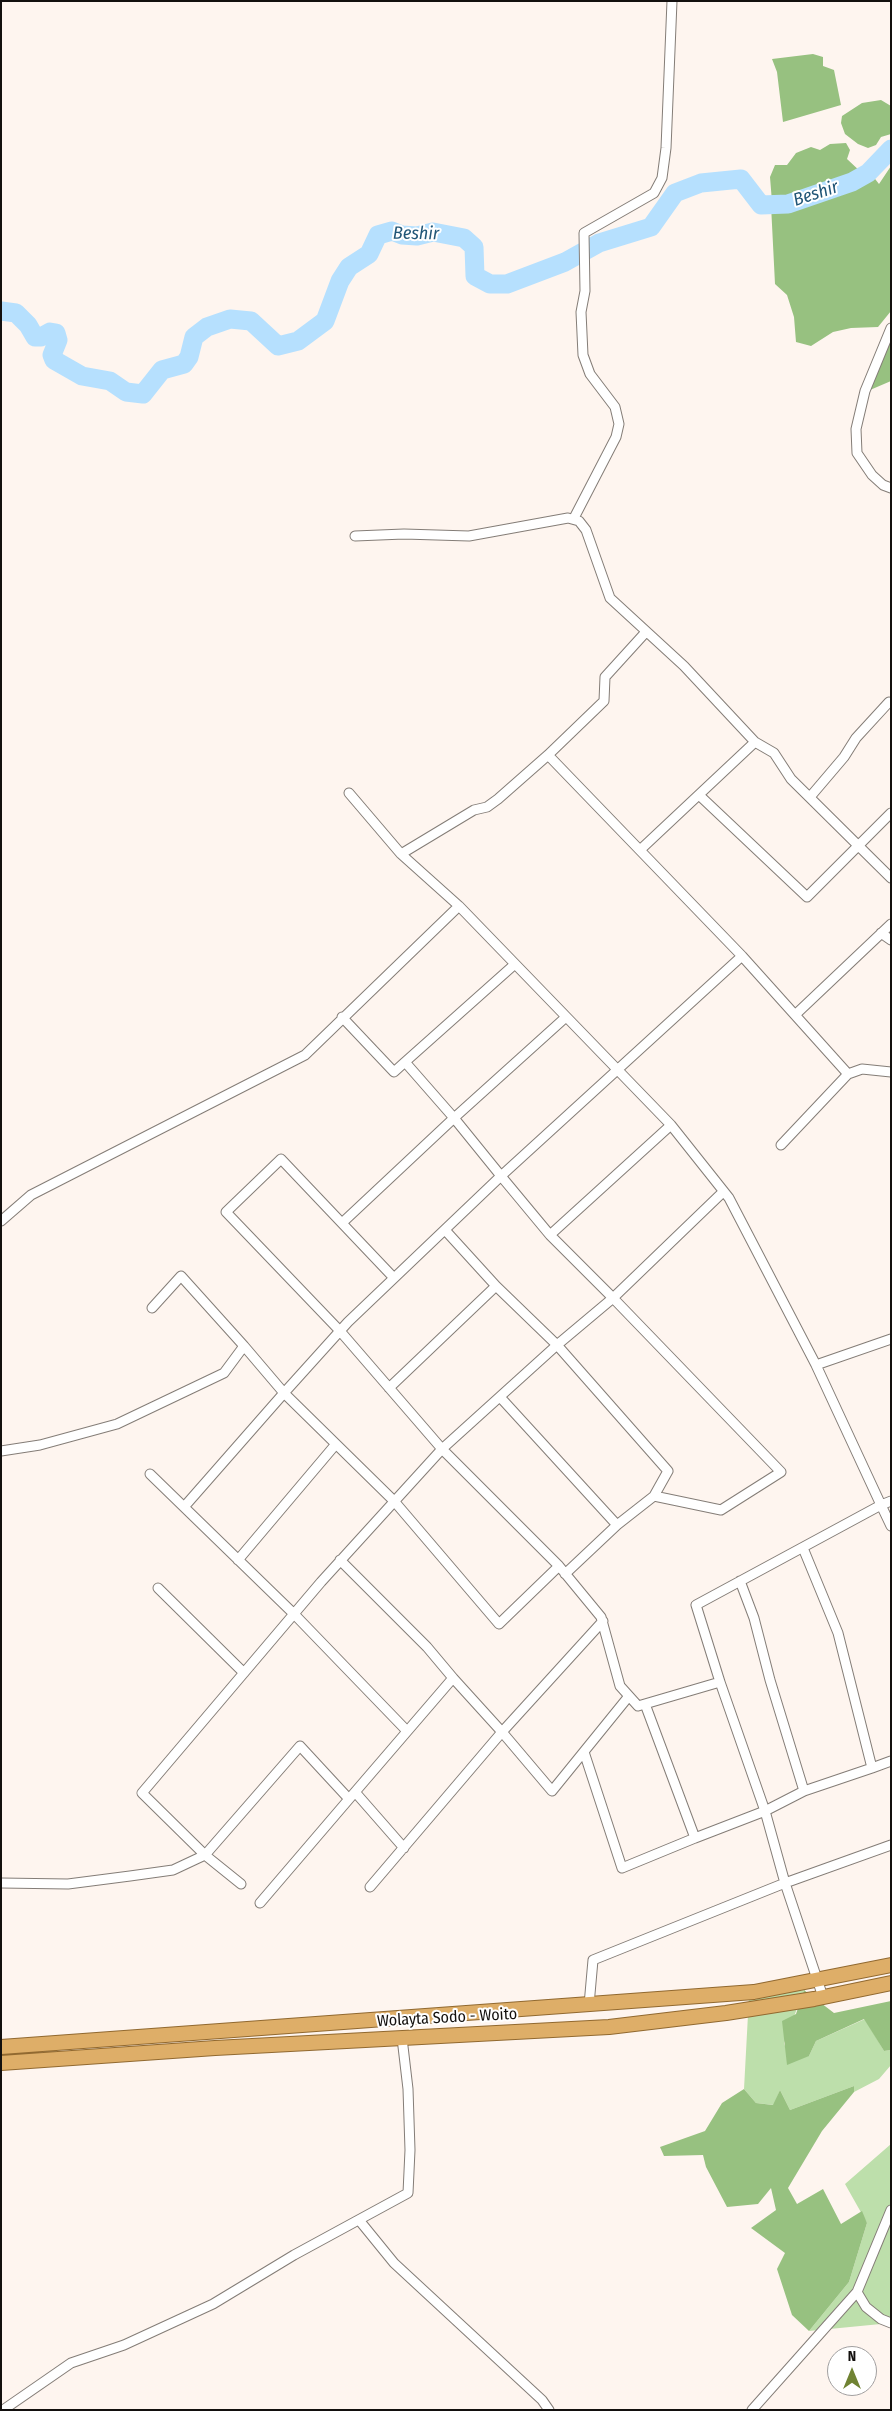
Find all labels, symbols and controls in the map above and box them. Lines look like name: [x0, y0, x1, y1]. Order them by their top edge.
water label: Beshir: [791, 177, 841, 211]
water label: Beshir: [393, 223, 439, 245]
street label: Wolayta Sodo - Woito: [376, 2005, 518, 2031]
north arrow: [827, 2346, 877, 2396]
text: N: [848, 2348, 856, 2365]

